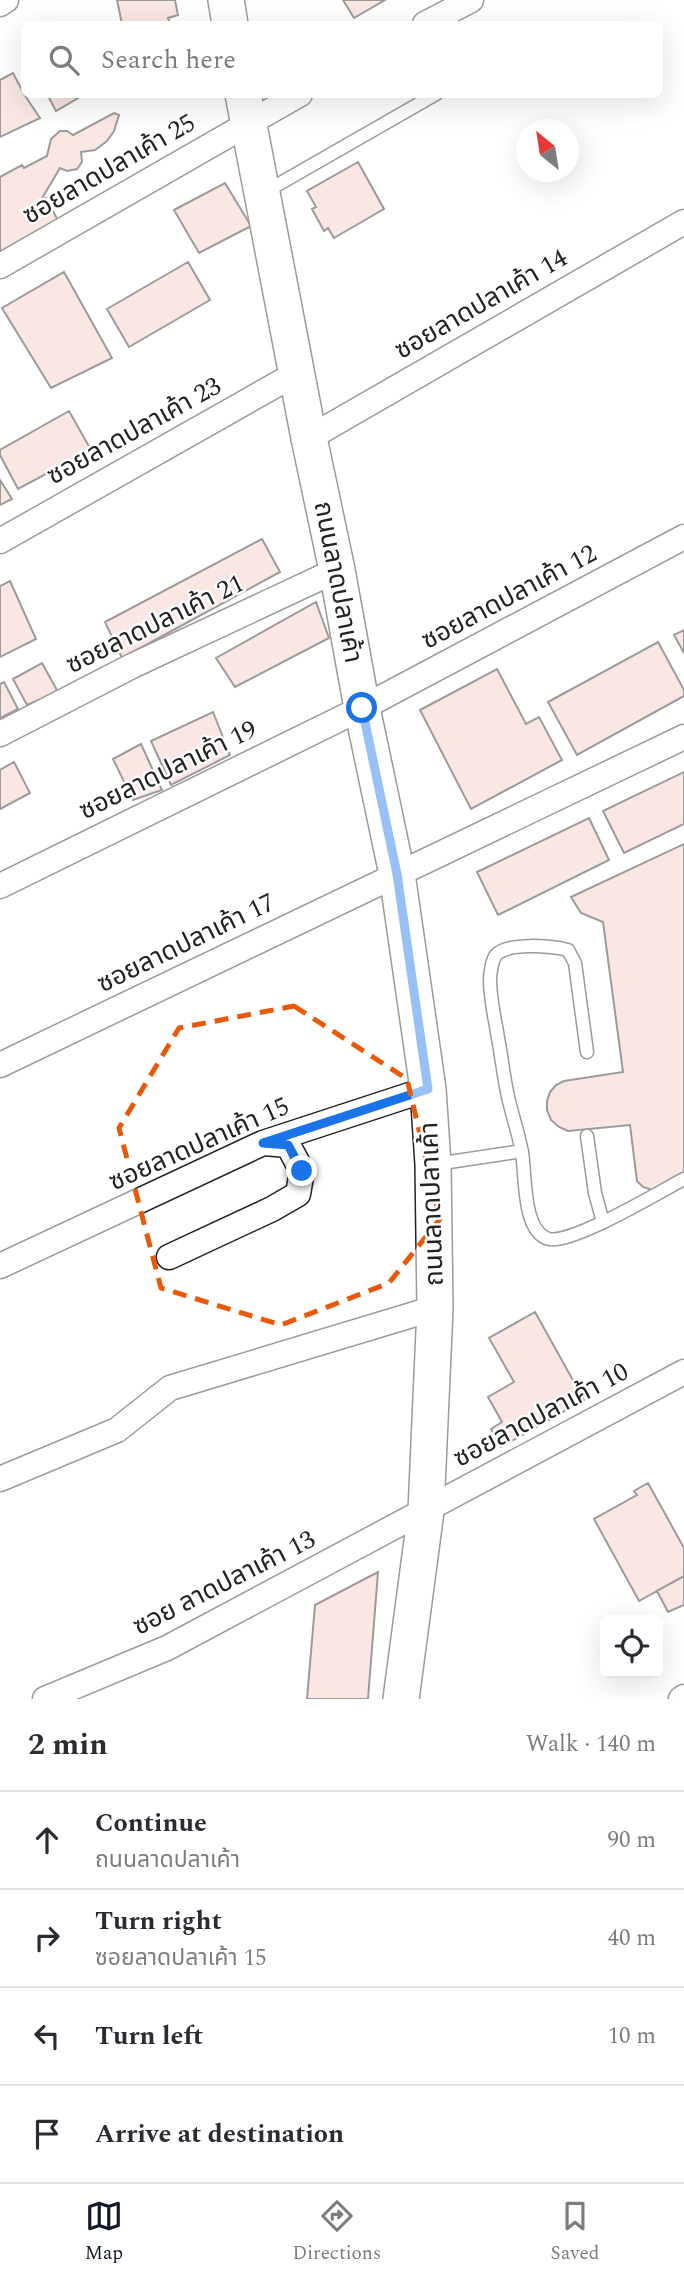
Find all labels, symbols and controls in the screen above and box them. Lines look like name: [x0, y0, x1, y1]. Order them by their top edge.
search box: [21, 21, 663, 98]
text: Search here: [101, 40, 236, 80]
icon: search: [45, 41, 83, 79]
street label: ซอยลาดปลาเค้า 25: [15, 103, 203, 235]
north arrow: [516, 119, 579, 182]
street label: ซอยลาดปลาเค้า 14: [387, 238, 575, 370]
street label: ซอยลาดปลาเค้า 23: [40, 367, 228, 495]
street label: ถนนลาดปลาเค้า: [303, 498, 373, 666]
street label: ซอยลาดปลาเค้า 12: [414, 534, 604, 660]
street label: ซอยลาดปลาเค้า 21: [59, 564, 251, 684]
route start: [346, 692, 377, 723]
street label: ซอยลาดปลาเค้า 19: [72, 710, 264, 830]
street label: ซอยลาดปลาเค้า 17: [90, 883, 282, 1003]
street label: ซอยลาดปลาเค้า 15: [102, 1086, 296, 1202]
street label: ถนนลาดปลาเค้า: [409, 1121, 455, 1287]
route end: [286, 1155, 317, 1186]
street label: ซอยลาดปลาเค้า 10: [446, 1352, 636, 1478]
street label: ซอย ลาดปลาเค้า 13: [126, 1520, 322, 1646]
map controls: [600, 1615, 663, 1678]
button: locate: [600, 1615, 663, 1678]
text: 2 min: [28, 1722, 108, 1768]
text: Walk · 140 m: [526, 1727, 656, 1762]
text: Continue: [95, 1803, 207, 1843]
icon: ahead: [28, 1821, 66, 1859]
text: 90 m: [607, 1823, 656, 1858]
text: ถนนลาดปลาเค้า: [95, 1843, 240, 1878]
text: Turn right: [95, 1901, 222, 1941]
icon: right: [28, 1919, 66, 1957]
text: 40 m: [607, 1921, 656, 1956]
text: ซอยลาดปลาเค้า 15: [95, 1941, 266, 1976]
text: Turn left: [95, 2016, 203, 2056]
icon: left: [28, 2017, 66, 2055]
text: 10 m: [607, 2019, 656, 2054]
text: Arrive at destination: [95, 2114, 344, 2154]
icon: arrive: [28, 2115, 66, 2153]
tab: Map: [85, 2197, 123, 2268]
tab: Directions: [292, 2197, 381, 2268]
tab: Saved: [551, 2197, 599, 2268]

